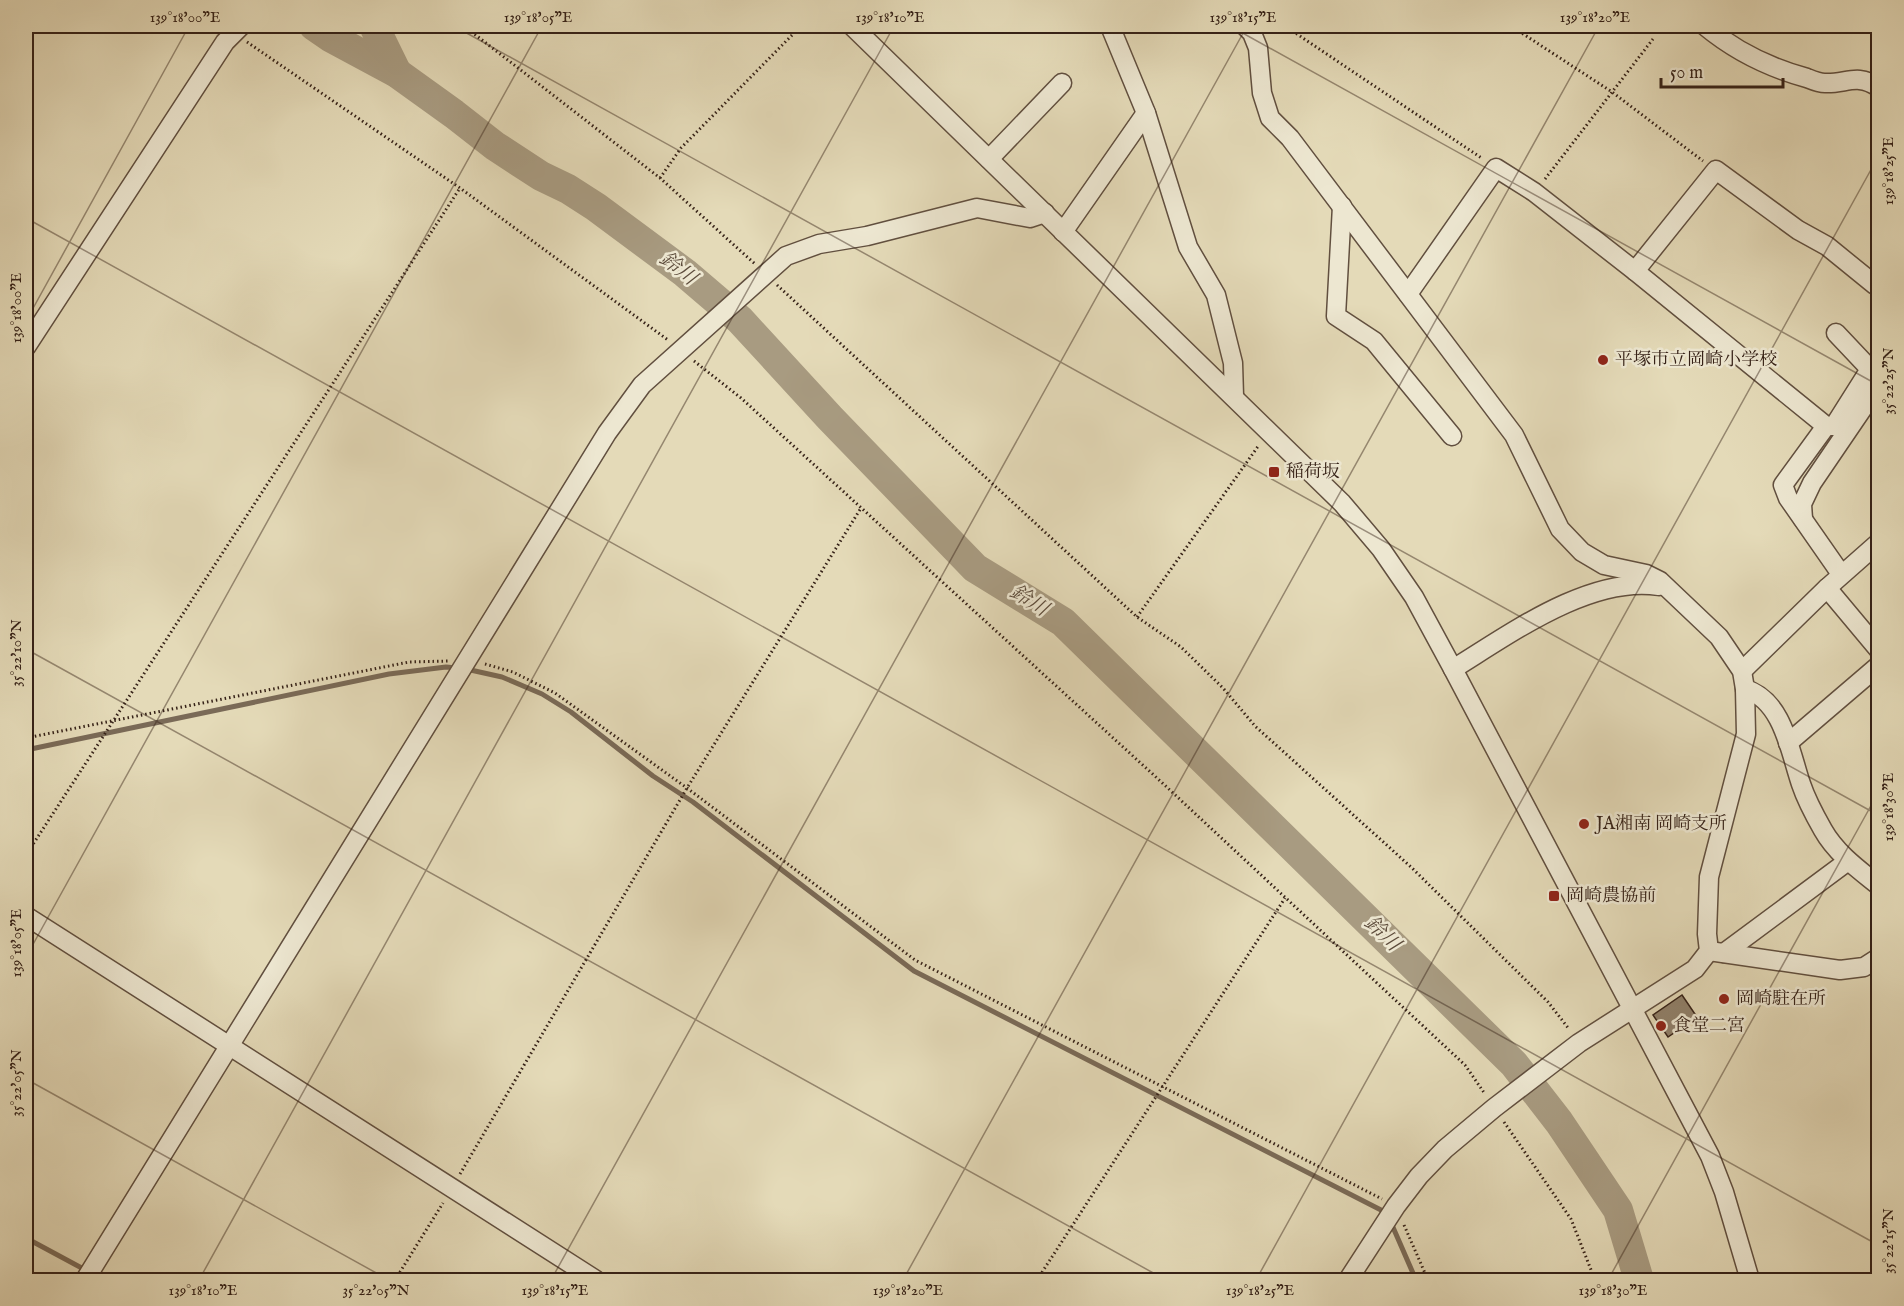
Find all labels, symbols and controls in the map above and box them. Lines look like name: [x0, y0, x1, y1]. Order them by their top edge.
text: 139°18'00"E: [150, 8, 220, 27]
text: 139°18'05"E: [504, 8, 572, 27]
text: 139°18'10"E: [856, 8, 924, 27]
text: 139°18'15"E: [1210, 8, 1276, 27]
text: 139°18'20"E: [1560, 8, 1630, 27]
scale bar: [1661, 51, 1782, 89]
text: 50 m: [1670, 62, 1703, 85]
text: 139°18'25"E: [1879, 137, 1898, 205]
water label: 鈴川: [655, 247, 703, 292]
text: 139°18'00"E: [7, 273, 26, 343]
text: 35°22'25"N: [1879, 348, 1898, 414]
place label: 平塚市立岡崎小学校: [1615, 349, 1777, 372]
marker: 平塚市立岡崎小学校: [1596, 353, 1610, 367]
place label: 稲荷坂: [1286, 461, 1340, 484]
marker: 稲荷坂: [1267, 465, 1281, 479]
water label: 鈴川: [1005, 580, 1054, 623]
text: 35°22'10"N: [7, 619, 26, 687]
text: 139°18'30"E: [1879, 773, 1898, 841]
place label: JA湘南 岡崎支所: [1594, 813, 1727, 836]
marker: JA湘南 岡崎支所: [1577, 817, 1591, 831]
place label: 岡崎農協前: [1566, 885, 1656, 908]
marker: 岡崎農協前: [1547, 889, 1561, 903]
text: 139°18'05"E: [7, 909, 26, 977]
water label: 鈴川: [1359, 911, 1407, 958]
place label: 岡崎駐在所: [1736, 988, 1826, 1011]
marker: 岡崎駐在所: [1717, 992, 1731, 1006]
place label: 食堂二宮: [1673, 1015, 1745, 1038]
marker: 食堂二宮: [1654, 1019, 1668, 1033]
text: 35°22'05"N: [7, 1049, 26, 1117]
text: 35°22'15"N: [1879, 1208, 1898, 1274]
text: 139°18'10"E: [169, 1281, 237, 1300]
text: 35°22'05"N: [342, 1281, 410, 1300]
text: 139°18'15"E: [522, 1281, 588, 1300]
text: 139°18'20"E: [873, 1281, 943, 1300]
text: 139°18'25"E: [1226, 1281, 1294, 1300]
text: 139°18'30"E: [1579, 1281, 1647, 1300]

